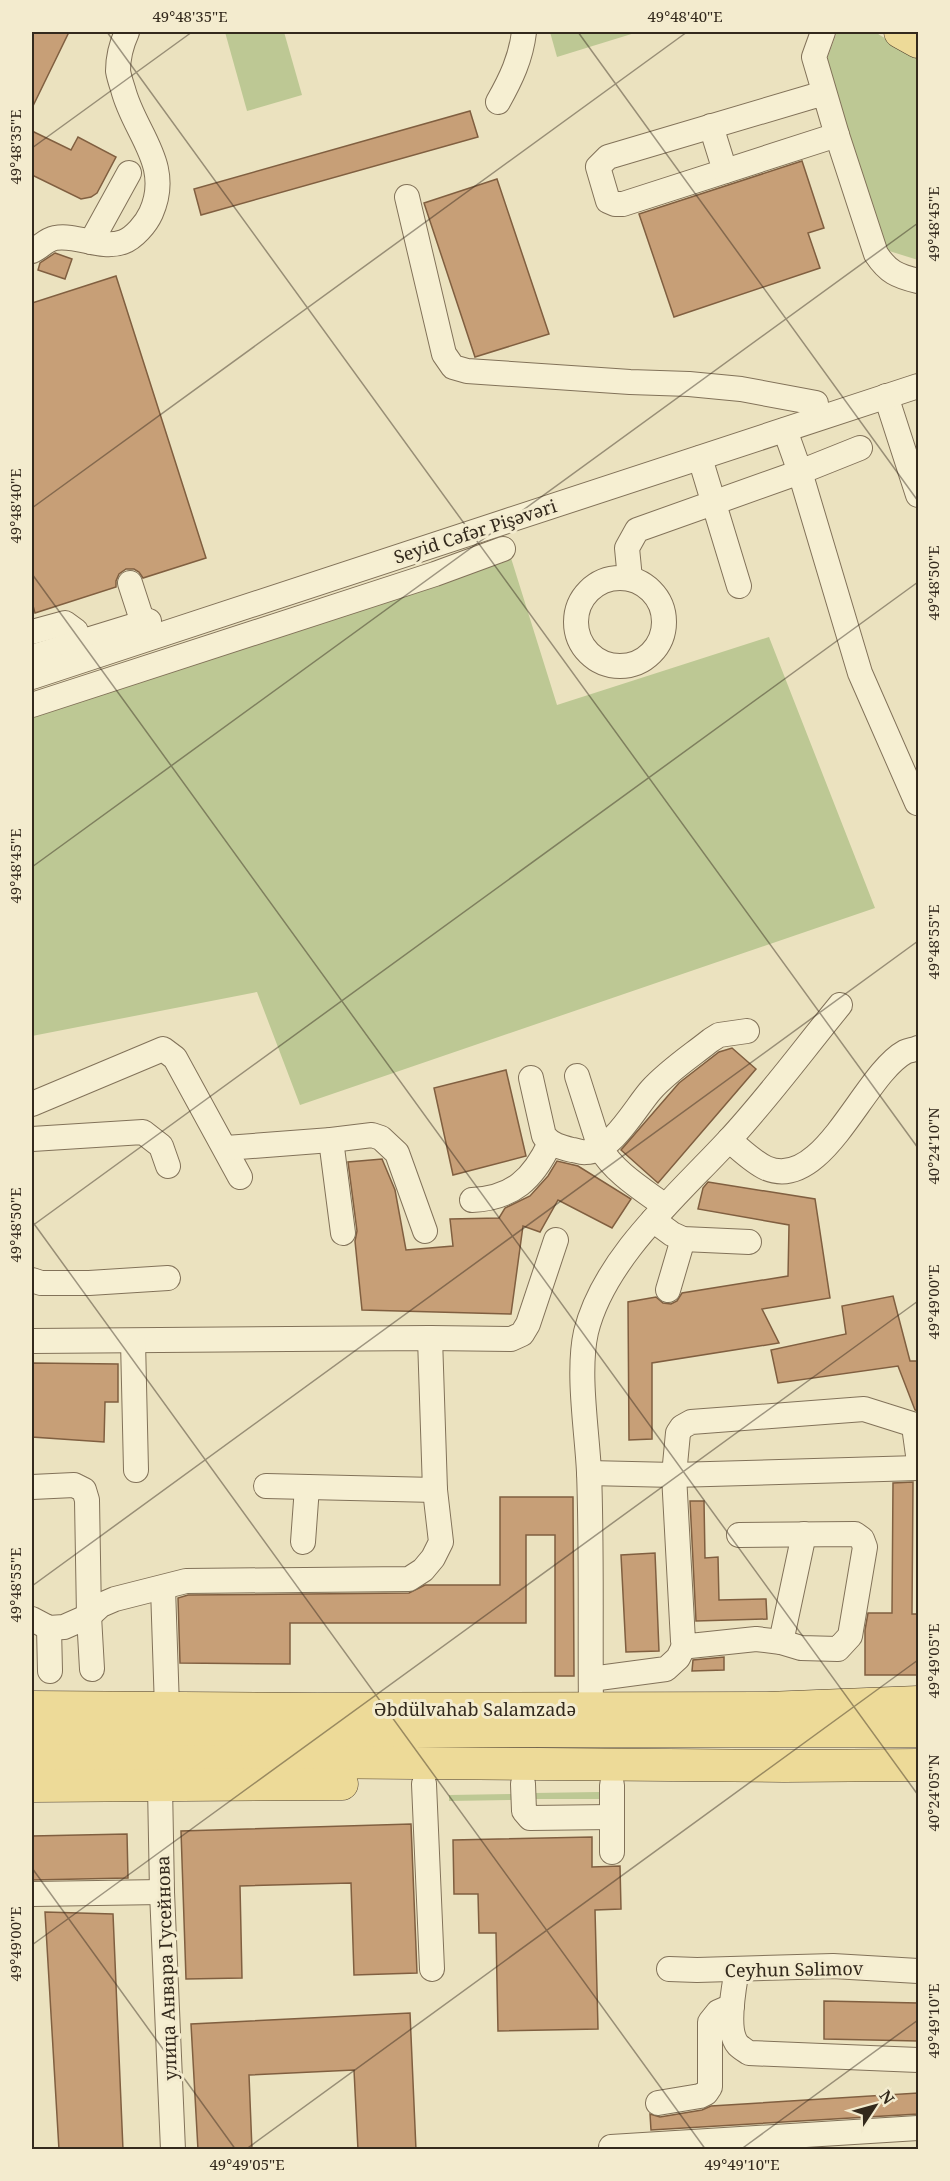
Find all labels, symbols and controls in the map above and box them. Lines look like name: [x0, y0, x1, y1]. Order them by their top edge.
text: 49°48'35"E: [152, 6, 228, 26]
text: 49°48'40"E: [647, 6, 723, 26]
text: 49°48'35"E: [5, 109, 25, 185]
text: 49°48'45"E: [923, 186, 943, 262]
text: 49°48'40"E: [5, 468, 25, 544]
street label: Seyid Cəfər Pişəvəri: [391, 493, 560, 569]
text: 49°48'50"E: [923, 545, 943, 621]
text: 49°48'45"E: [5, 828, 25, 904]
text: 49°48'55"E: [923, 904, 943, 980]
text: 40°24'10"N: [923, 1107, 943, 1185]
text: 49°48'50"E: [5, 1187, 25, 1263]
text: 49°49'00"E: [923, 1264, 943, 1340]
text: 49°48'55"E: [5, 1547, 25, 1623]
text: 49°49'05"E: [923, 1623, 943, 1699]
street label: Əbdülvahab Salamzadə: [374, 1697, 576, 1721]
text: 40°24'05"N: [923, 1754, 943, 1832]
street label: улица Анвара Гусейнова: [150, 1855, 182, 2081]
text: 49°49'00"E: [5, 1906, 25, 1982]
street label: Ceyhun Səlimov: [725, 1956, 864, 1982]
text: 49°49'10"E: [923, 1983, 943, 2059]
north arrow: [845, 2076, 905, 2136]
text: N: [875, 2086, 900, 2109]
text: 49°49'05"E: [209, 2154, 285, 2174]
text: 49°49'10"E: [704, 2154, 780, 2174]

